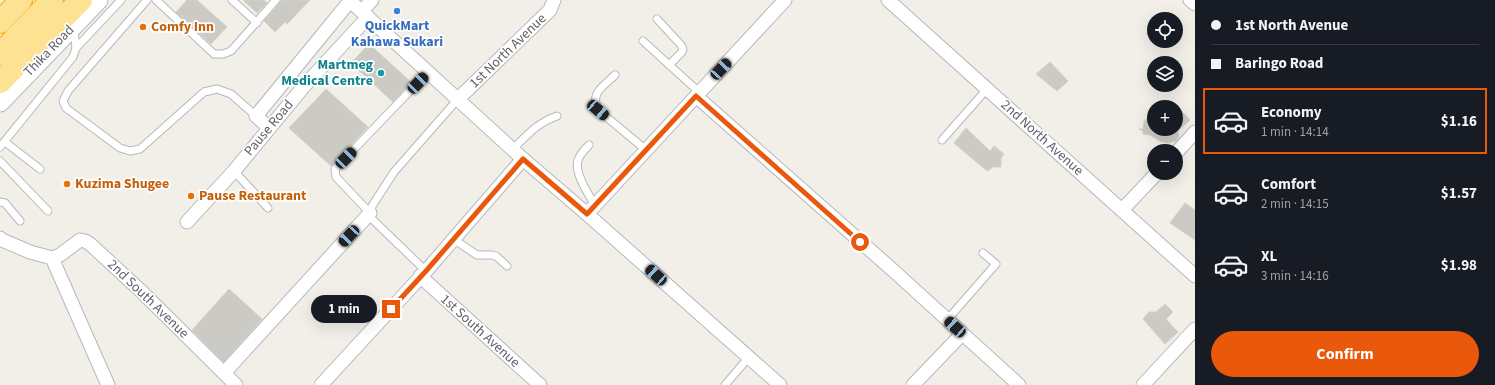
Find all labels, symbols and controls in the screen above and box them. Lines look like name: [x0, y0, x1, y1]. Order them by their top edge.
marker: QuickMart Kahawa Sukari: [392, 6, 402, 16]
street label: 1st North Avenue: [465, 9, 551, 93]
map controls: [1147, 12, 1183, 180]
button: locate: [1147, 12, 1183, 48]
text: 1st North Avenue: [1235, 15, 1348, 36]
place label: QuickMart Kahawa Sukari: [351, 16, 443, 52]
place label: Comfy Inn: [151, 17, 214, 37]
street label: Thika Road: [19, 21, 79, 81]
marker: Comfy Inn: [138, 22, 148, 32]
text: Baringo Road: [1235, 53, 1323, 74]
place label: Martmeg Medical Centre: [281, 55, 374, 91]
car: [708, 56, 734, 82]
button: layers: [1147, 56, 1183, 92]
marker: Martmeg Medical Centre: [376, 68, 386, 78]
car: [405, 70, 431, 96]
street label: 2nd North Avenue: [996, 95, 1088, 181]
street label: Pause Road: [240, 96, 298, 160]
car: [585, 98, 611, 122]
button: +: [1147, 100, 1183, 136]
text: Economy: [1261, 102, 1322, 123]
icon: car: [1213, 103, 1249, 139]
text: $1.16: [1441, 111, 1477, 132]
text: 1 min · 14:14: [1261, 123, 1329, 141]
button: −: [1147, 144, 1183, 180]
car: [333, 145, 359, 171]
place label: Kuzima Shugee: [75, 174, 169, 194]
text: Comfort: [1261, 174, 1316, 195]
icon: car: [1213, 175, 1249, 211]
marker: Kuzima Shugee: [62, 179, 72, 189]
text: $1.57: [1441, 183, 1477, 204]
place label: Pause Restaurant: [199, 186, 307, 206]
marker: Pause Restaurant: [186, 191, 196, 201]
text: 2 min · 14:15: [1261, 195, 1329, 213]
car: [336, 223, 362, 249]
route start: [851, 233, 869, 251]
text: XL: [1261, 246, 1277, 267]
icon: car: [1213, 247, 1249, 283]
street label: 2nd South Avenue: [103, 255, 193, 343]
text: $1.98: [1441, 255, 1477, 276]
car: [643, 263, 669, 287]
text: 3 min · 14:16: [1261, 267, 1329, 285]
street label: 1st South Avenue: [436, 290, 524, 372]
callout: 1 min: [311, 295, 377, 323]
text: 1 min: [328, 300, 360, 318]
route end: [382, 300, 400, 318]
car: [942, 315, 968, 339]
button: Confirm: [1211, 331, 1479, 377]

